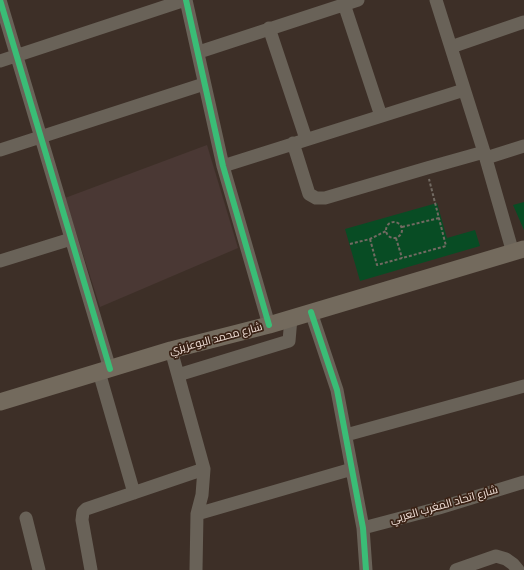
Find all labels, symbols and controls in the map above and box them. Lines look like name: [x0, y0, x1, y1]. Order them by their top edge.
street label: شارع محمد البوعزيزي: [168, 320, 264, 358]
street label: شارع اتحاد المغرب العربي: [389, 483, 499, 527]

